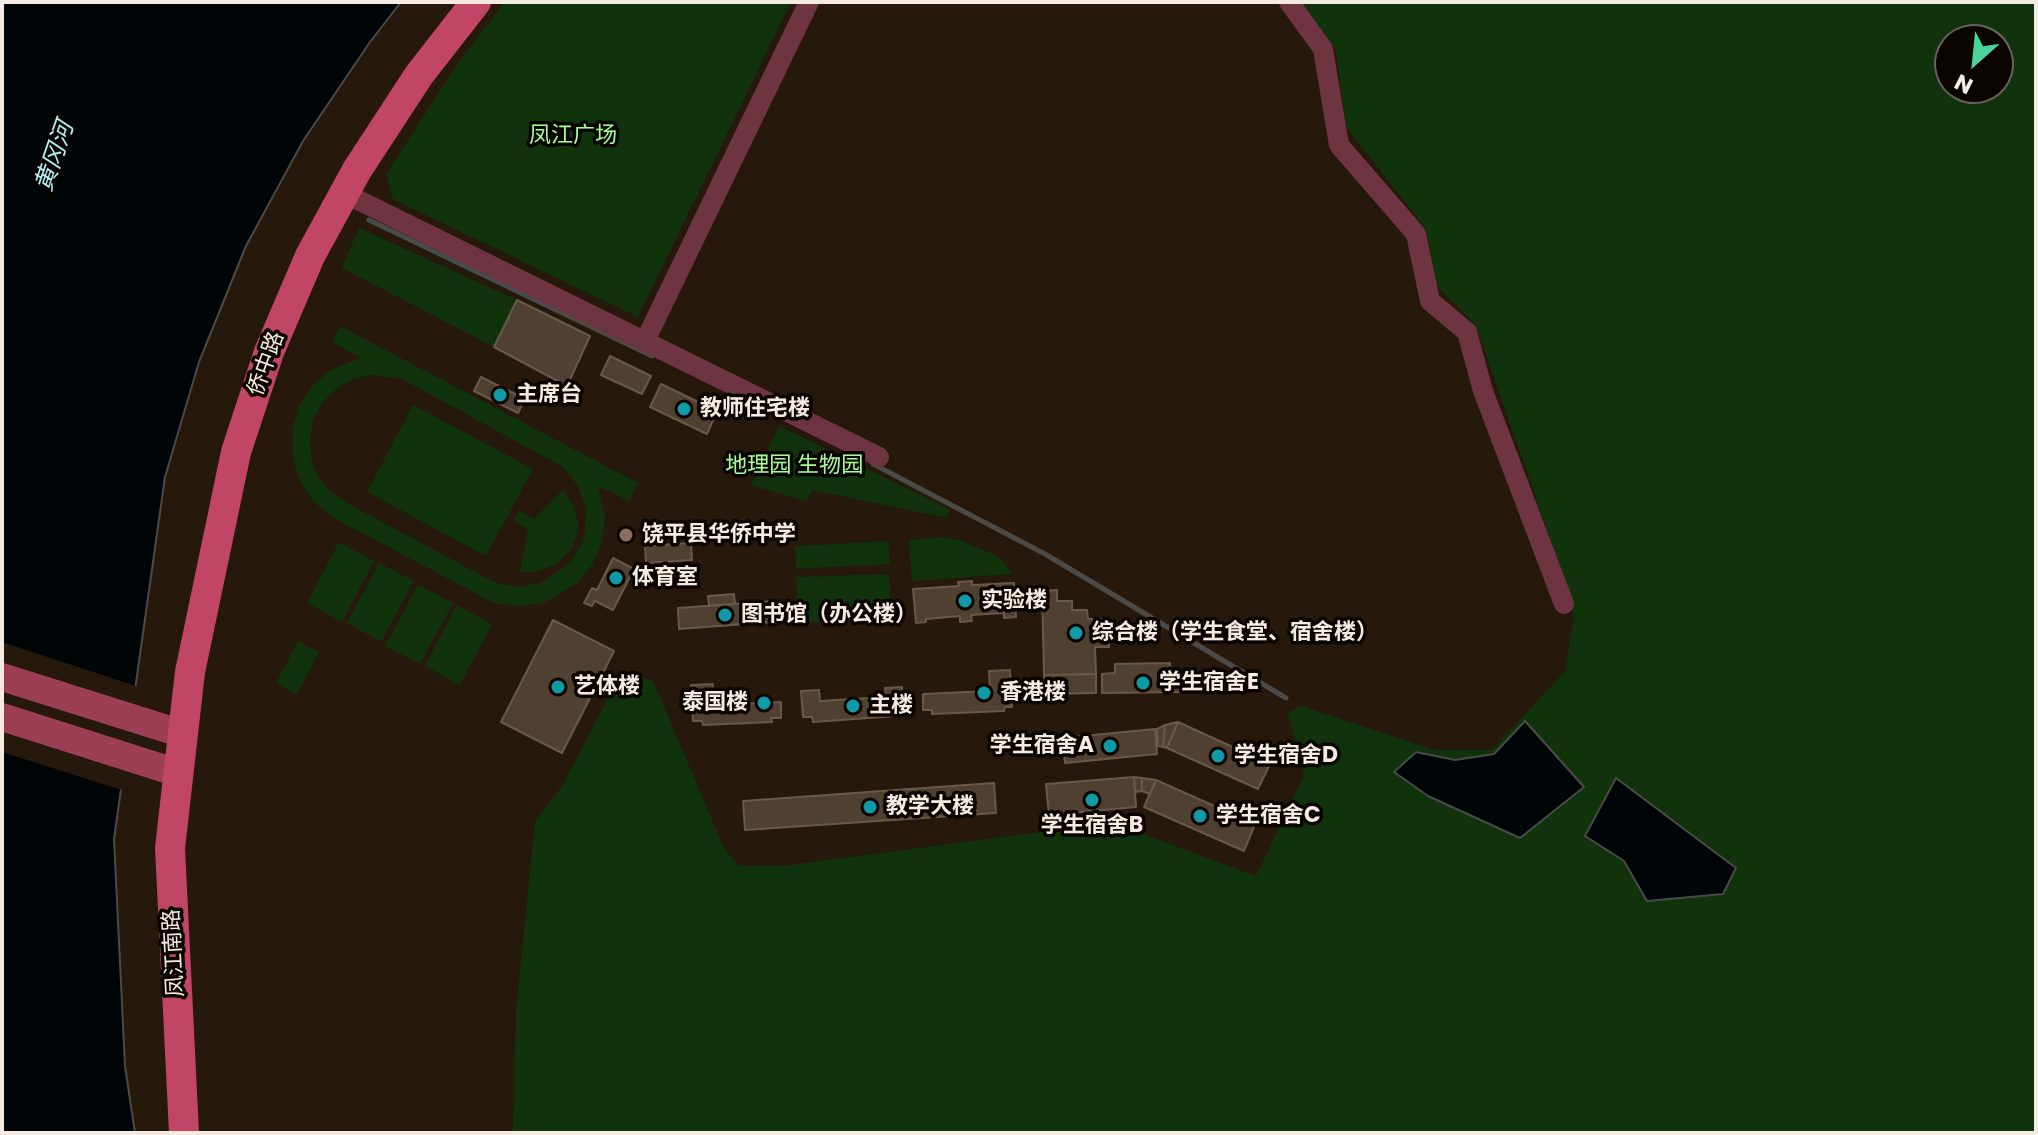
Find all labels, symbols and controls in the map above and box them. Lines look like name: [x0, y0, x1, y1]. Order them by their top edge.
north arrow: [1934, 24, 2014, 104]
text: N: [1949, 66, 1978, 102]
water label: 黄冈河: [31, 118, 81, 196]
park label: 凤江广场: [529, 123, 617, 149]
street label: 侨中路: [243, 328, 291, 400]
place label: 主席台: [516, 382, 582, 408]
marker: 主席台: [491, 386, 509, 404]
place label: 教师住宅楼: [700, 396, 810, 422]
marker: 教师住宅楼: [675, 400, 693, 418]
park label: 地理园 生物园: [725, 453, 863, 479]
place label: 饶平县华侨中学: [642, 522, 796, 548]
marker: 饶平县华侨中学: [617, 526, 635, 544]
place label: 体育室: [632, 565, 698, 591]
marker: 体育室: [607, 569, 625, 587]
place label: 实验楼: [981, 588, 1047, 614]
marker: 实验楼: [956, 592, 974, 610]
place label: 图书馆（办公楼）: [741, 602, 917, 628]
marker: 图书馆（办公楼）: [716, 606, 734, 624]
place label: 综合楼（学生食堂、宿舍楼）: [1092, 620, 1378, 646]
marker: 综合楼（学生食堂、宿舍楼）: [1067, 624, 1085, 642]
place label: 学生宿舍E: [1159, 670, 1259, 696]
place label: 艺体楼: [574, 674, 640, 700]
marker: 学生宿舍E: [1134, 674, 1152, 692]
marker: 艺体楼: [549, 678, 567, 696]
place label: 香港楼: [1000, 680, 1066, 706]
marker: 香港楼: [975, 684, 993, 702]
place label: 泰国楼: [682, 690, 748, 716]
place label: 主楼: [869, 693, 913, 719]
marker: 泰国楼: [755, 694, 773, 712]
marker: 主楼: [844, 697, 862, 715]
place label: 学生宿舍A: [990, 733, 1094, 759]
marker: 学生宿舍A: [1101, 737, 1119, 755]
place label: 学生宿舍D: [1234, 743, 1338, 769]
marker: 学生宿舍D: [1209, 747, 1227, 765]
marker: 学生宿舍B: [1083, 791, 1101, 809]
place label: 教学大楼: [886, 794, 974, 820]
marker: 教学大楼: [861, 798, 879, 816]
place label: 学生宿舍C: [1216, 803, 1321, 829]
marker: 学生宿舍C: [1191, 807, 1209, 825]
place label: 学生宿舍B: [1041, 813, 1143, 839]
street label: 凤江南路: [160, 908, 190, 998]

